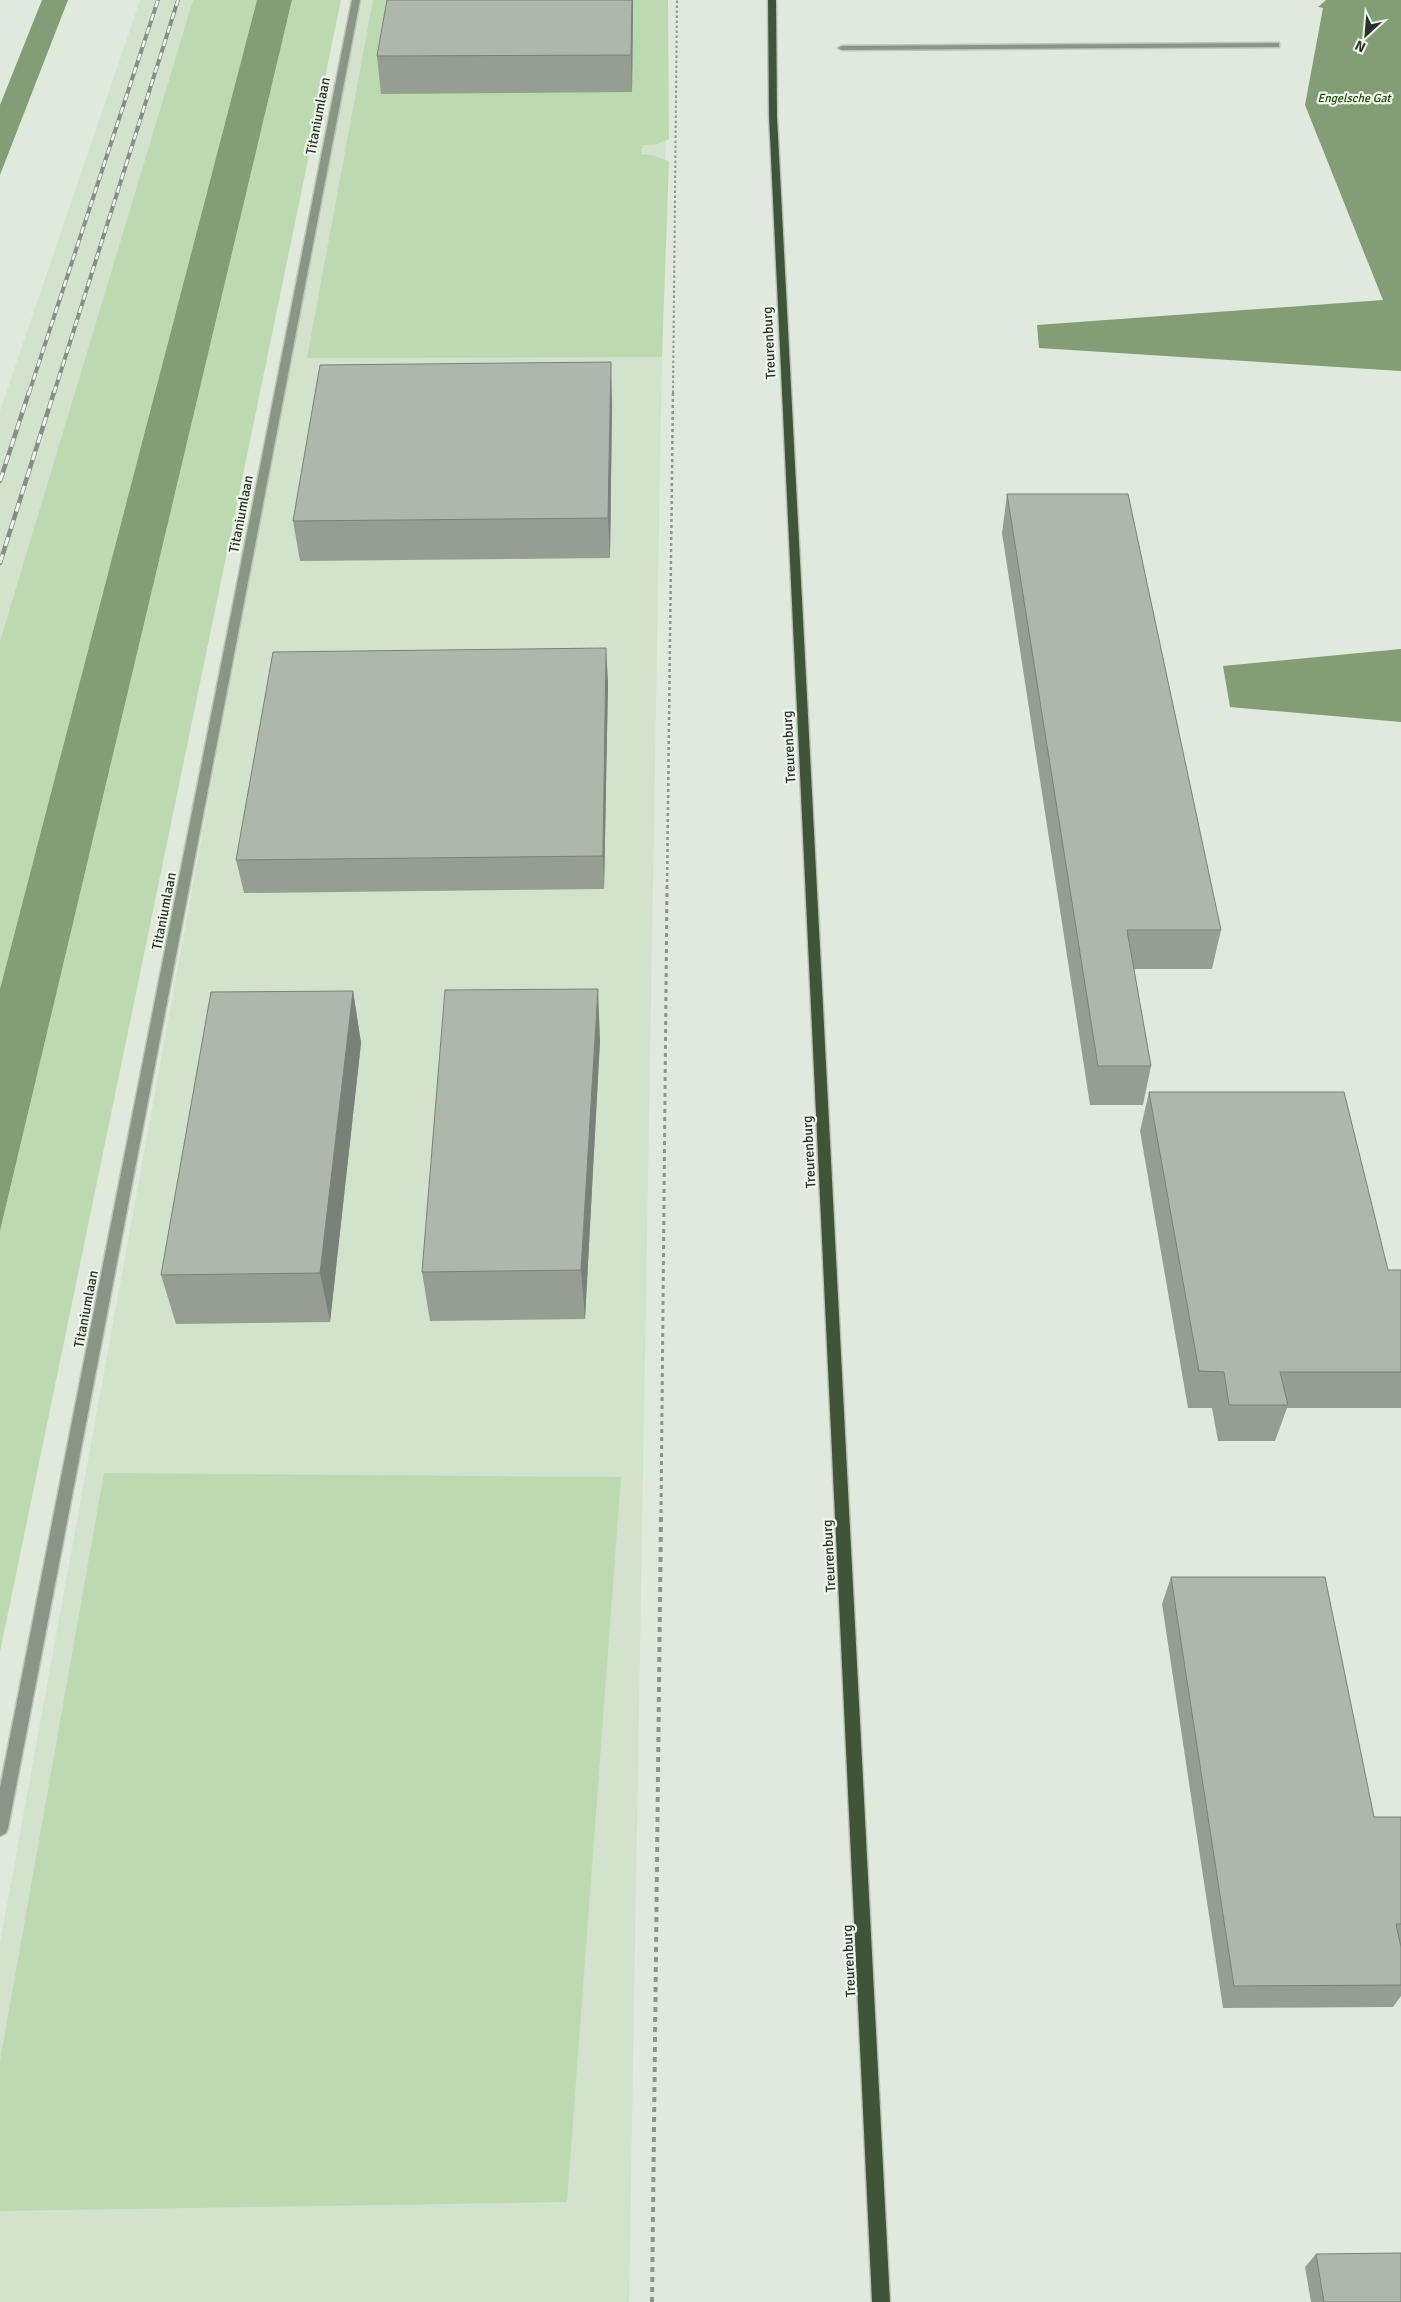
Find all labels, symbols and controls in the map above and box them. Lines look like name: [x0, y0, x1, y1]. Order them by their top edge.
north arrow: [1341, 10, 1391, 60]
text: N: [1352, 36, 1369, 56]
street label: Titaniumlaan: [302, 76, 334, 156]
water label: Engelsche Gat: [1317, 91, 1392, 106]
street label: Treurenburg: [759, 306, 779, 380]
street label: Titaniumlaan: [225, 474, 257, 554]
street label: Treurenburg: [779, 710, 799, 784]
street label: Titaniumlaan: [148, 871, 180, 951]
street label: Treurenburg: [799, 1115, 819, 1189]
street label: Titaniumlaan: [70, 1269, 102, 1349]
street label: Treurenburg: [819, 1519, 839, 1593]
street label: Treurenburg: [839, 1924, 859, 1998]

